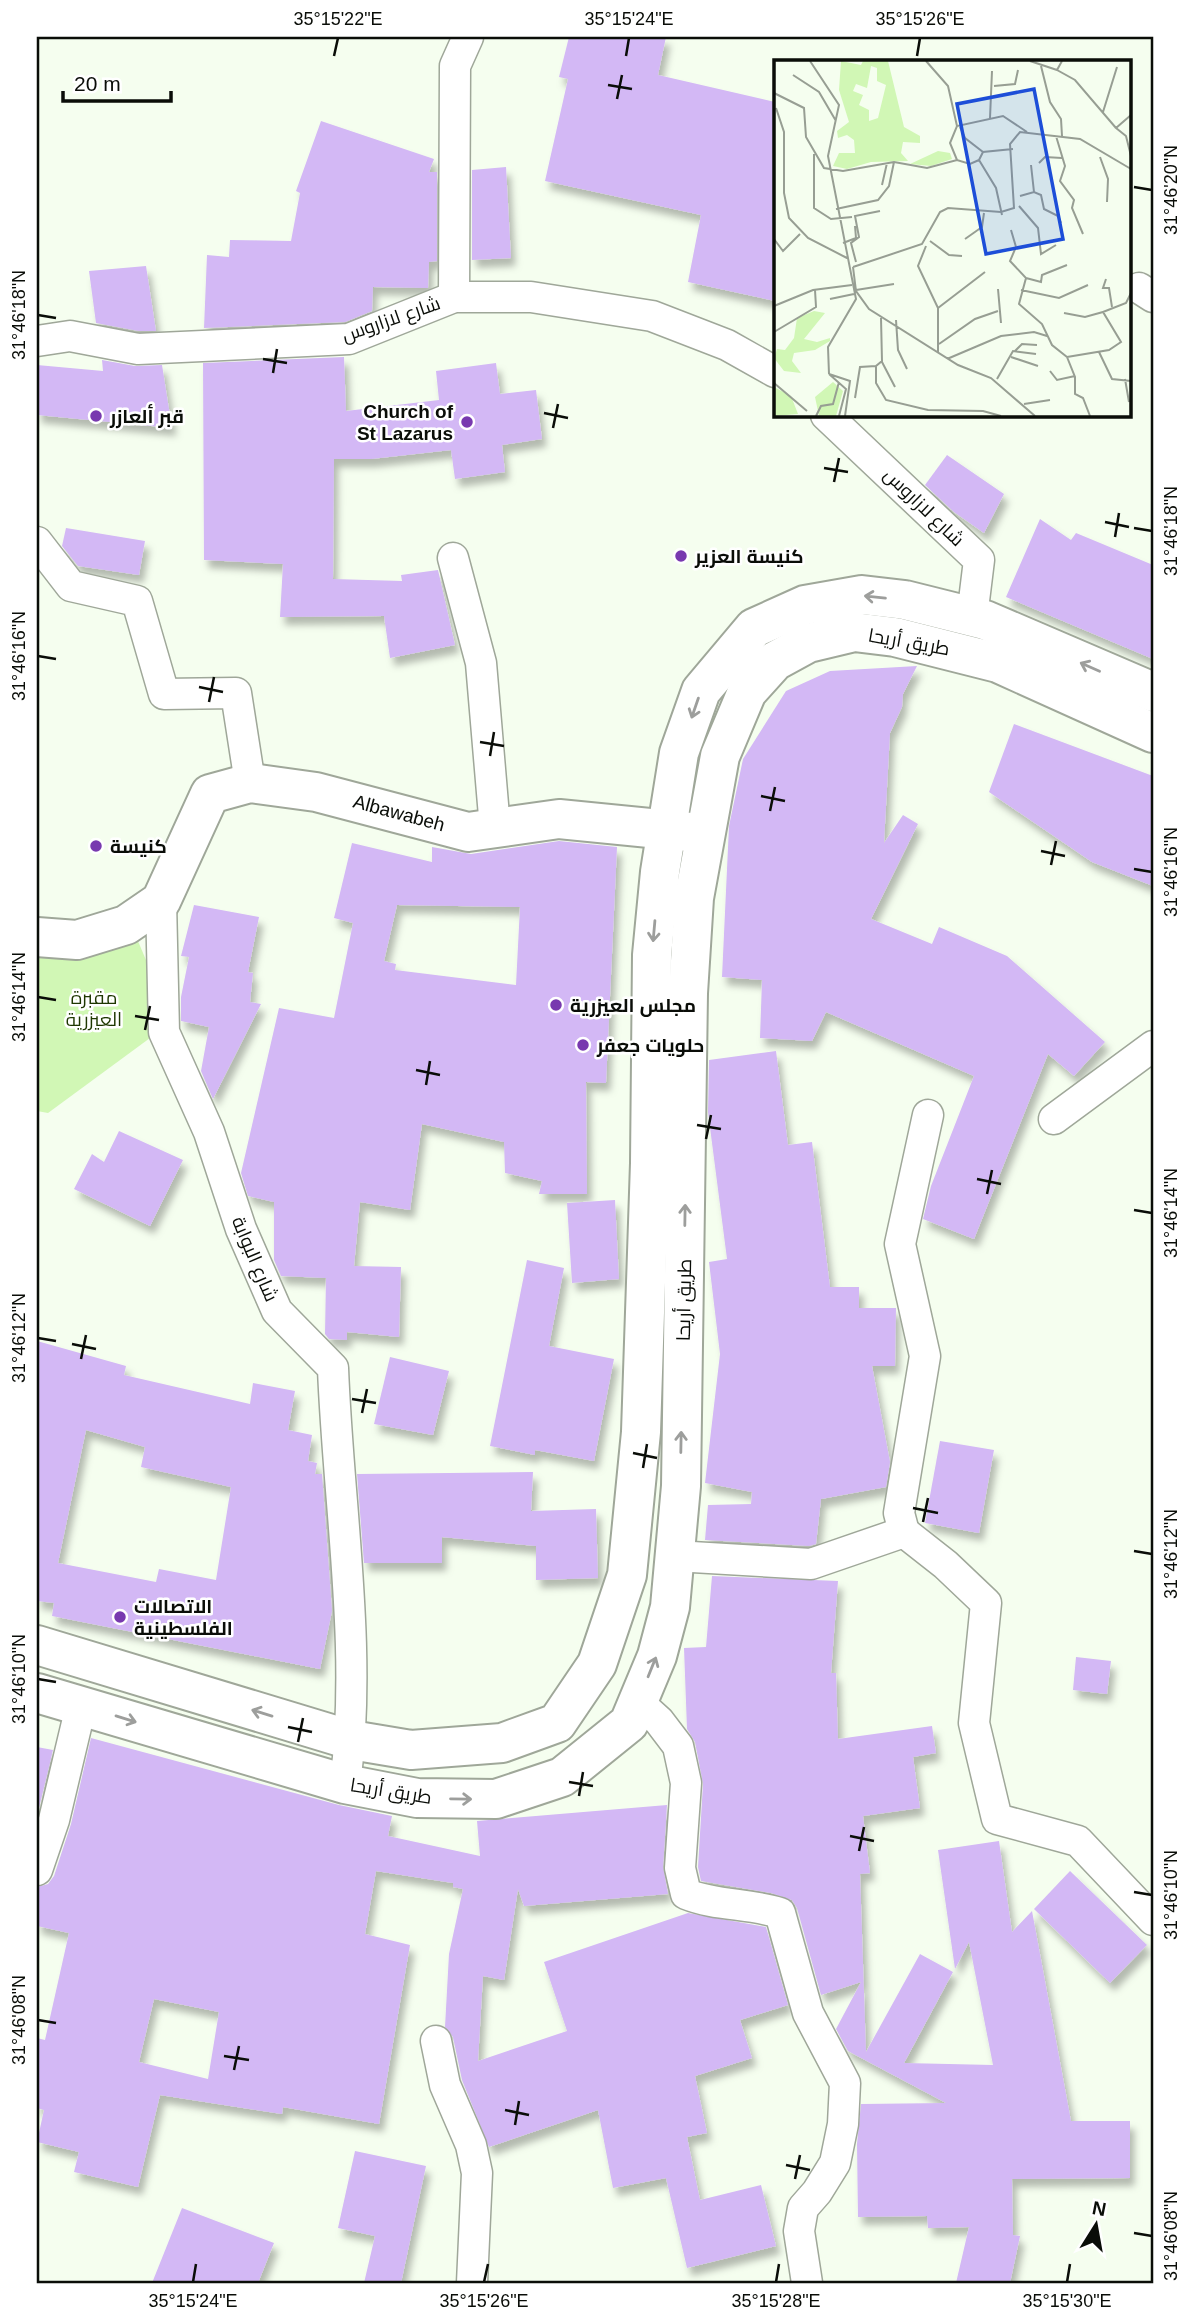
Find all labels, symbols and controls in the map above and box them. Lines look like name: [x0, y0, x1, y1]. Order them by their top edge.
text: 35°15'22"E: [293, 9, 383, 29]
text: 35°15'24"E: [584, 9, 674, 29]
text: 35°15'26"E: [875, 9, 965, 29]
scale bar: [63, 60, 172, 104]
inset map: [774, 60, 1130, 416]
text: 20 m: [74, 72, 121, 95]
text: 31°46'20"N: [1161, 145, 1181, 235]
text: 31°46'18"N: [9, 270, 29, 360]
street label: شارع لازاروس: [339, 292, 444, 348]
place label: Church of St Lazarus: [357, 401, 454, 444]
place label: قبر ألعازر: [109, 403, 184, 429]
marker: قبر ألعازر: [88, 408, 104, 424]
marker: Church of St Lazarus: [459, 414, 475, 430]
street label: شارع لازاروس: [878, 464, 968, 552]
text: 31°46'18"N: [1161, 486, 1181, 576]
place label: كنيسة العزير: [694, 546, 804, 568]
marker: كنيسة العزير: [673, 548, 689, 564]
one-way arrow: [864, 590, 887, 603]
text: 31°46'16"N: [9, 611, 29, 701]
street label: طريق أريحا: [866, 624, 952, 661]
one-way arrow: [1080, 660, 1101, 673]
one-way arrow: [688, 697, 700, 719]
street label: Albawabeh: [351, 791, 447, 835]
text: 31°46'16"N: [1161, 827, 1181, 917]
place label: كنيسة: [110, 836, 167, 857]
marker: كنيسة: [88, 838, 104, 854]
one-way arrow: [647, 919, 660, 942]
text: 31°46'14"N: [9, 952, 29, 1042]
park label: مقبرة العيزرية: [66, 987, 122, 1031]
place label: مجلس العيزرية: [570, 995, 696, 1017]
marker: مجلس العيزرية: [548, 997, 564, 1013]
place label: حلويات جعفر: [596, 1035, 704, 1057]
marker: حلويات جعفر: [575, 1037, 591, 1053]
text: 31°46'14"N: [1161, 1168, 1181, 1258]
one-way arrow: [678, 1203, 692, 1226]
street label: شارع البوابة: [225, 1213, 282, 1306]
street label: طريق أريحا: [672, 1259, 697, 1341]
text: 31°46'12"N: [9, 1293, 29, 1383]
one-way arrow: [675, 1431, 688, 1454]
text: 31°46'12"N: [1161, 1509, 1181, 1599]
place label: الاتصالات الفلسطينية: [134, 1596, 233, 1639]
marker: الاتصالات الفلسطينية: [112, 1609, 128, 1625]
text: 31°46'10"N: [9, 1634, 29, 1724]
one-way arrow: [647, 1656, 660, 1678]
one-way arrow: [251, 1706, 273, 1719]
one-way arrow: [115, 1713, 137, 1726]
street label: طريق أريحا: [348, 1773, 434, 1810]
one-way arrow: [449, 1792, 472, 1805]
text: 31°46'10"N: [1161, 1850, 1181, 1940]
text: 31°46'08"N: [9, 1975, 29, 2065]
north arrow: [1060, 2190, 1130, 2260]
text: 31°46'08"N: [1161, 2191, 1181, 2281]
text: N: [1090, 2197, 1108, 2220]
text: 35°15'24"E: [148, 2291, 238, 2311]
text: 35°15'26"E: [439, 2291, 529, 2311]
text: 35°15'28"E: [731, 2291, 821, 2311]
text: 35°15'30"E: [1022, 2291, 1112, 2311]

